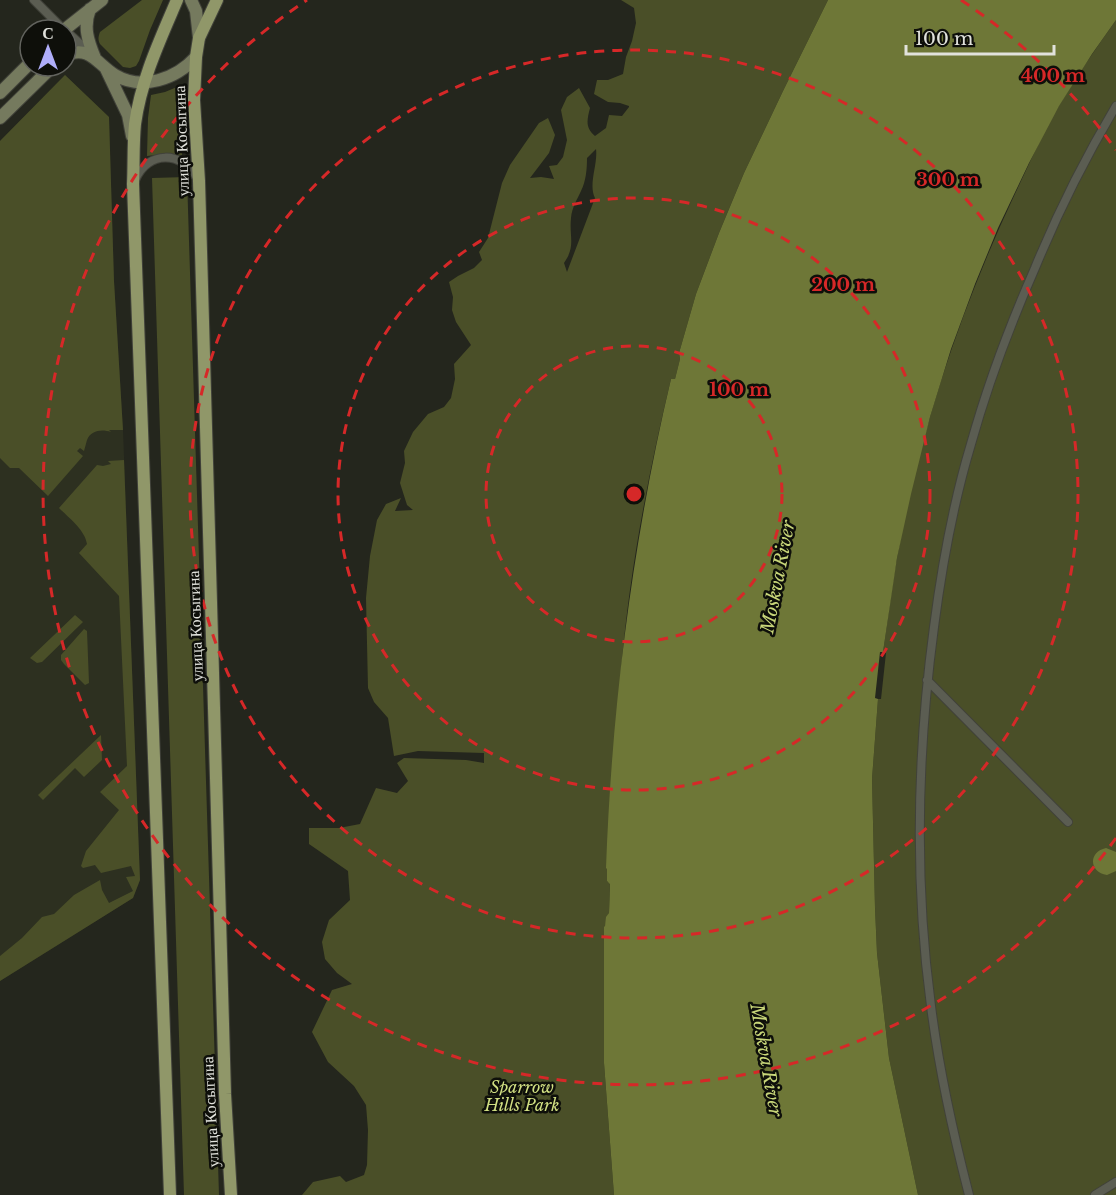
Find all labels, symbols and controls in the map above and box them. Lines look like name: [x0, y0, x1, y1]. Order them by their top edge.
north arrow: [18, 18, 78, 78]
scale bar: [906, 18, 1054, 56]
text: С: [42, 23, 54, 43]
text: 100 m: [915, 28, 973, 50]
text: 400 m: [1021, 65, 1085, 87]
street label: улица Косыгина: [169, 85, 193, 197]
text: 300 m: [916, 169, 980, 191]
text: 200 m: [811, 274, 875, 296]
text: 100 m: [709, 379, 769, 401]
centre of rings: [624, 484, 644, 504]
water label: Moskva River: [756, 518, 800, 636]
street label: улица Косыгина: [183, 570, 207, 682]
water label: Moskva River: [745, 1001, 787, 1119]
street label: улица Косыгина: [197, 1056, 223, 1168]
park label: Sparrow Hills Park: [483, 1077, 560, 1115]

